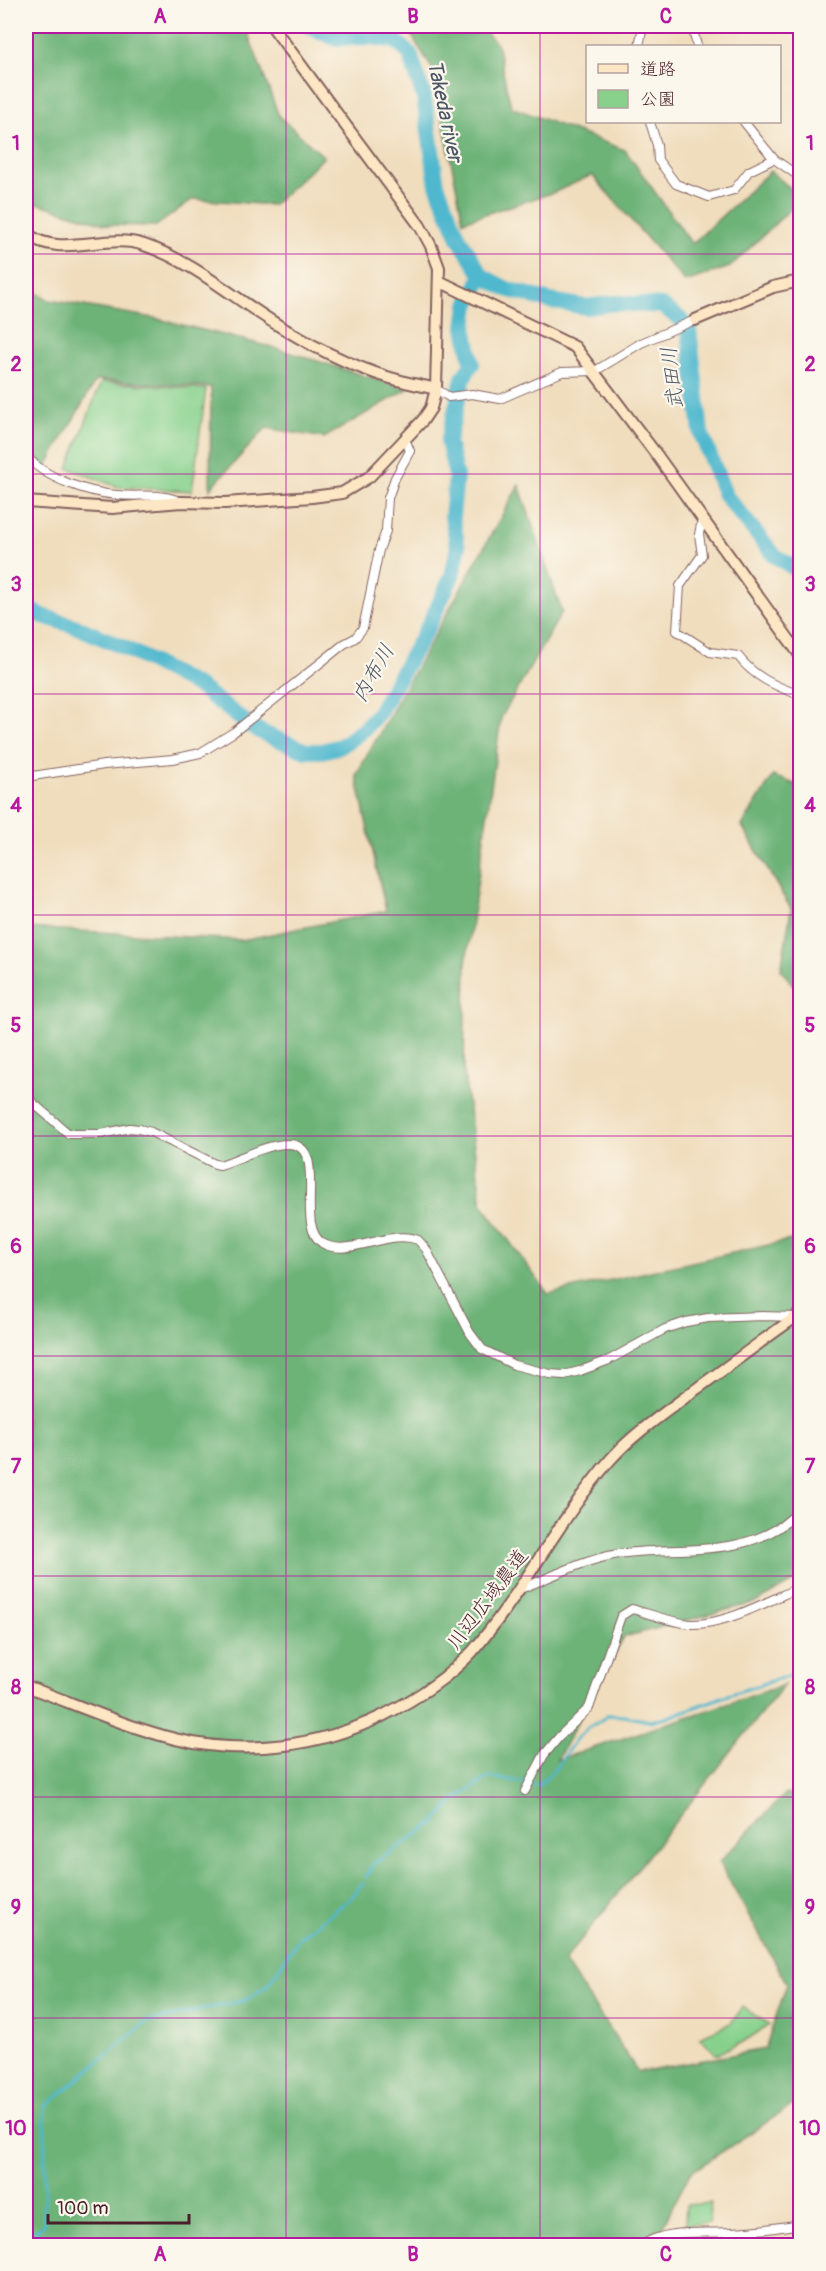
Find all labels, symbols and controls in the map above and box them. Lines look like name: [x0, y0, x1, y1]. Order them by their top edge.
text: A: [154, 4, 167, 29]
text: B: [407, 4, 419, 29]
text: C: [660, 4, 672, 29]
legend: [586, 45, 781, 123]
water label: Takeda river: [421, 58, 469, 167]
text: 道路: [640, 58, 676, 81]
text: 公園: [640, 88, 676, 111]
text: 1: [12, 131, 20, 156]
text: 1: [806, 131, 814, 156]
water label: 武田川: [655, 345, 690, 411]
text: 2: [10, 352, 22, 377]
text: 2: [804, 352, 816, 377]
text: 3: [10, 572, 22, 597]
text: 3: [804, 572, 816, 597]
water label: 内布川: [346, 639, 401, 707]
text: 4: [10, 793, 22, 818]
text: 4: [804, 793, 816, 818]
text: 5: [11, 1013, 22, 1038]
text: 5: [805, 1013, 816, 1038]
text: 6: [10, 1234, 22, 1259]
text: 6: [804, 1234, 816, 1259]
text: 7: [11, 1454, 22, 1479]
text: 7: [805, 1454, 816, 1479]
street label: 川辺広域農道: [441, 1544, 533, 1655]
text: 8: [11, 1675, 21, 1700]
text: 8: [805, 1675, 815, 1700]
text: 9: [11, 1895, 21, 1920]
text: 9: [805, 1895, 815, 1920]
text: 10: [5, 2116, 27, 2141]
text: 10: [799, 2116, 821, 2141]
scale bar: [48, 2187, 189, 2225]
text: 100 m: [57, 2197, 109, 2220]
text: A: [154, 2242, 167, 2267]
text: B: [407, 2242, 419, 2267]
text: C: [660, 2242, 672, 2267]

